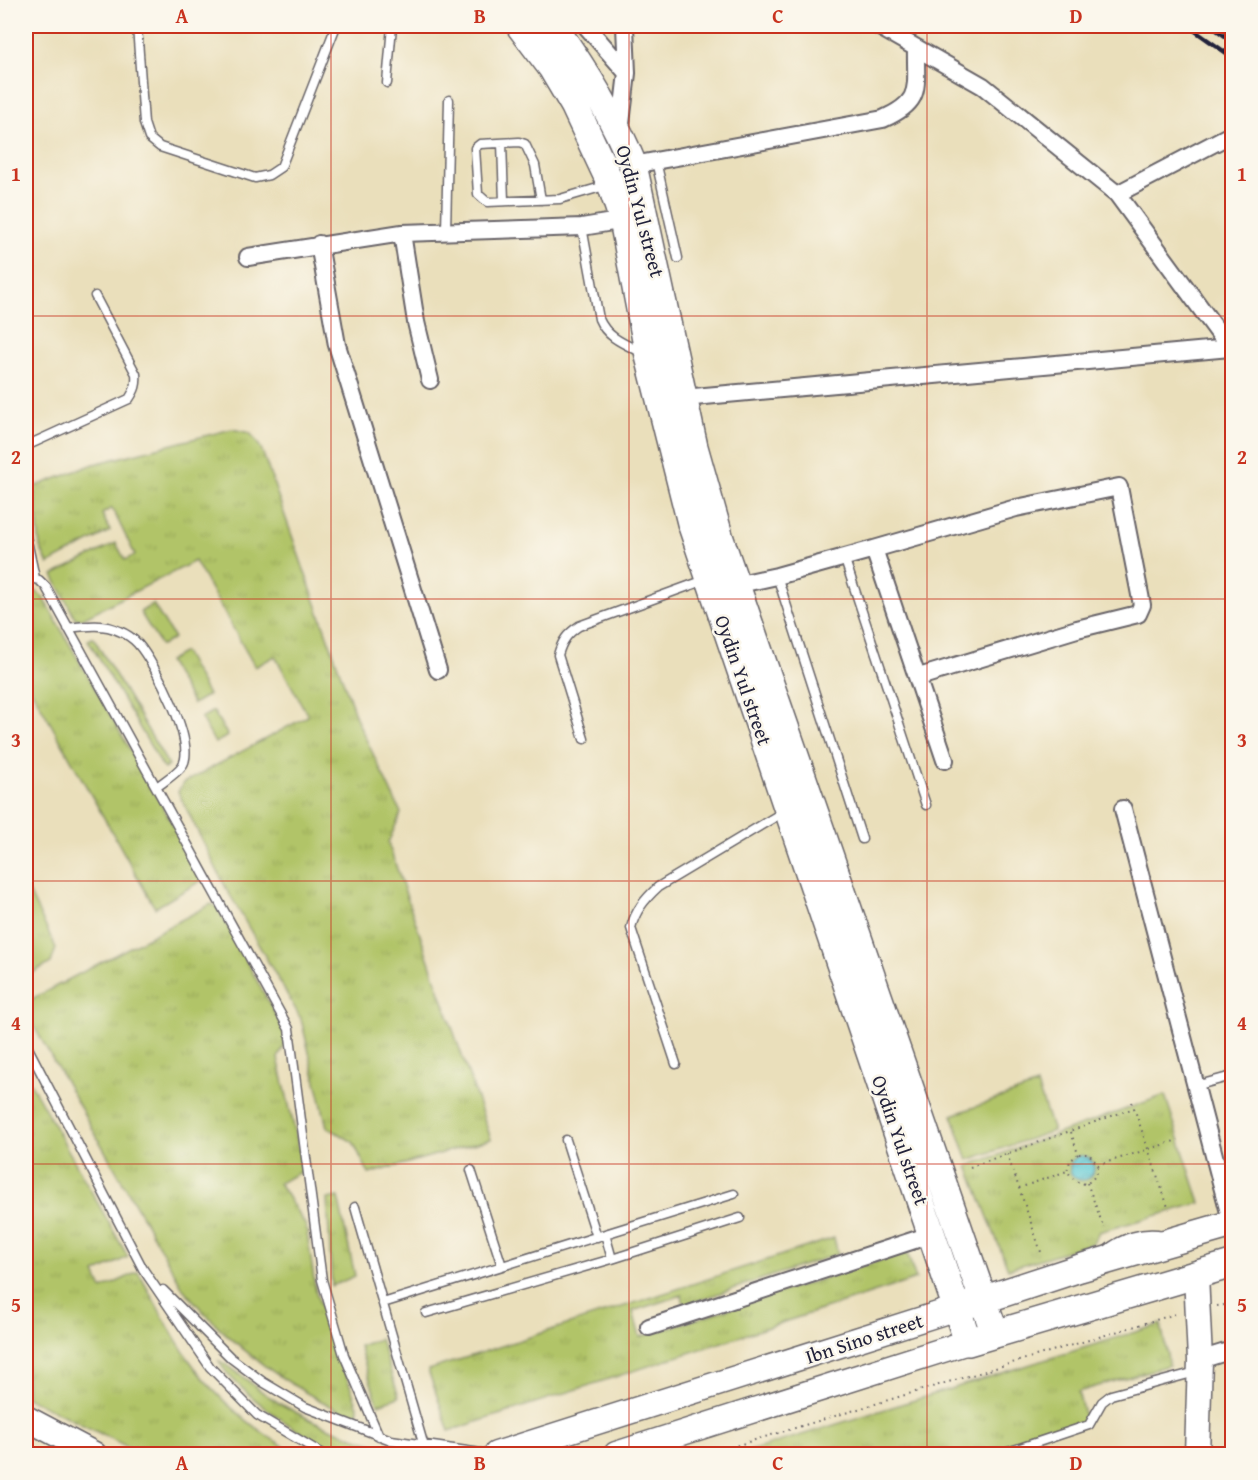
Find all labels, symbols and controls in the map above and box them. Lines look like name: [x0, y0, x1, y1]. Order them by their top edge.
text: A: [176, 1, 189, 30]
text: B: [474, 1, 486, 30]
text: C: [772, 1, 784, 30]
text: D: [1069, 1, 1083, 30]
street label: Oydin Yul street: [609, 142, 673, 280]
text: 1: [11, 159, 21, 188]
text: 1: [1237, 159, 1247, 188]
text: 2: [11, 442, 21, 471]
text: 2: [1237, 442, 1247, 471]
street label: Oydin Yul street: [708, 611, 780, 749]
text: 3: [11, 725, 21, 754]
text: 3: [1237, 725, 1247, 754]
text: 4: [11, 1008, 21, 1037]
text: 4: [1237, 1008, 1247, 1037]
street label: Oydin Yul street: [865, 1071, 937, 1209]
text: 5: [11, 1290, 21, 1319]
text: 5: [1237, 1290, 1247, 1319]
street label: Ibn Sino street: [801, 1305, 927, 1371]
text: A: [176, 1448, 189, 1477]
text: B: [474, 1448, 486, 1477]
text: C: [772, 1448, 784, 1477]
text: D: [1069, 1448, 1083, 1477]

